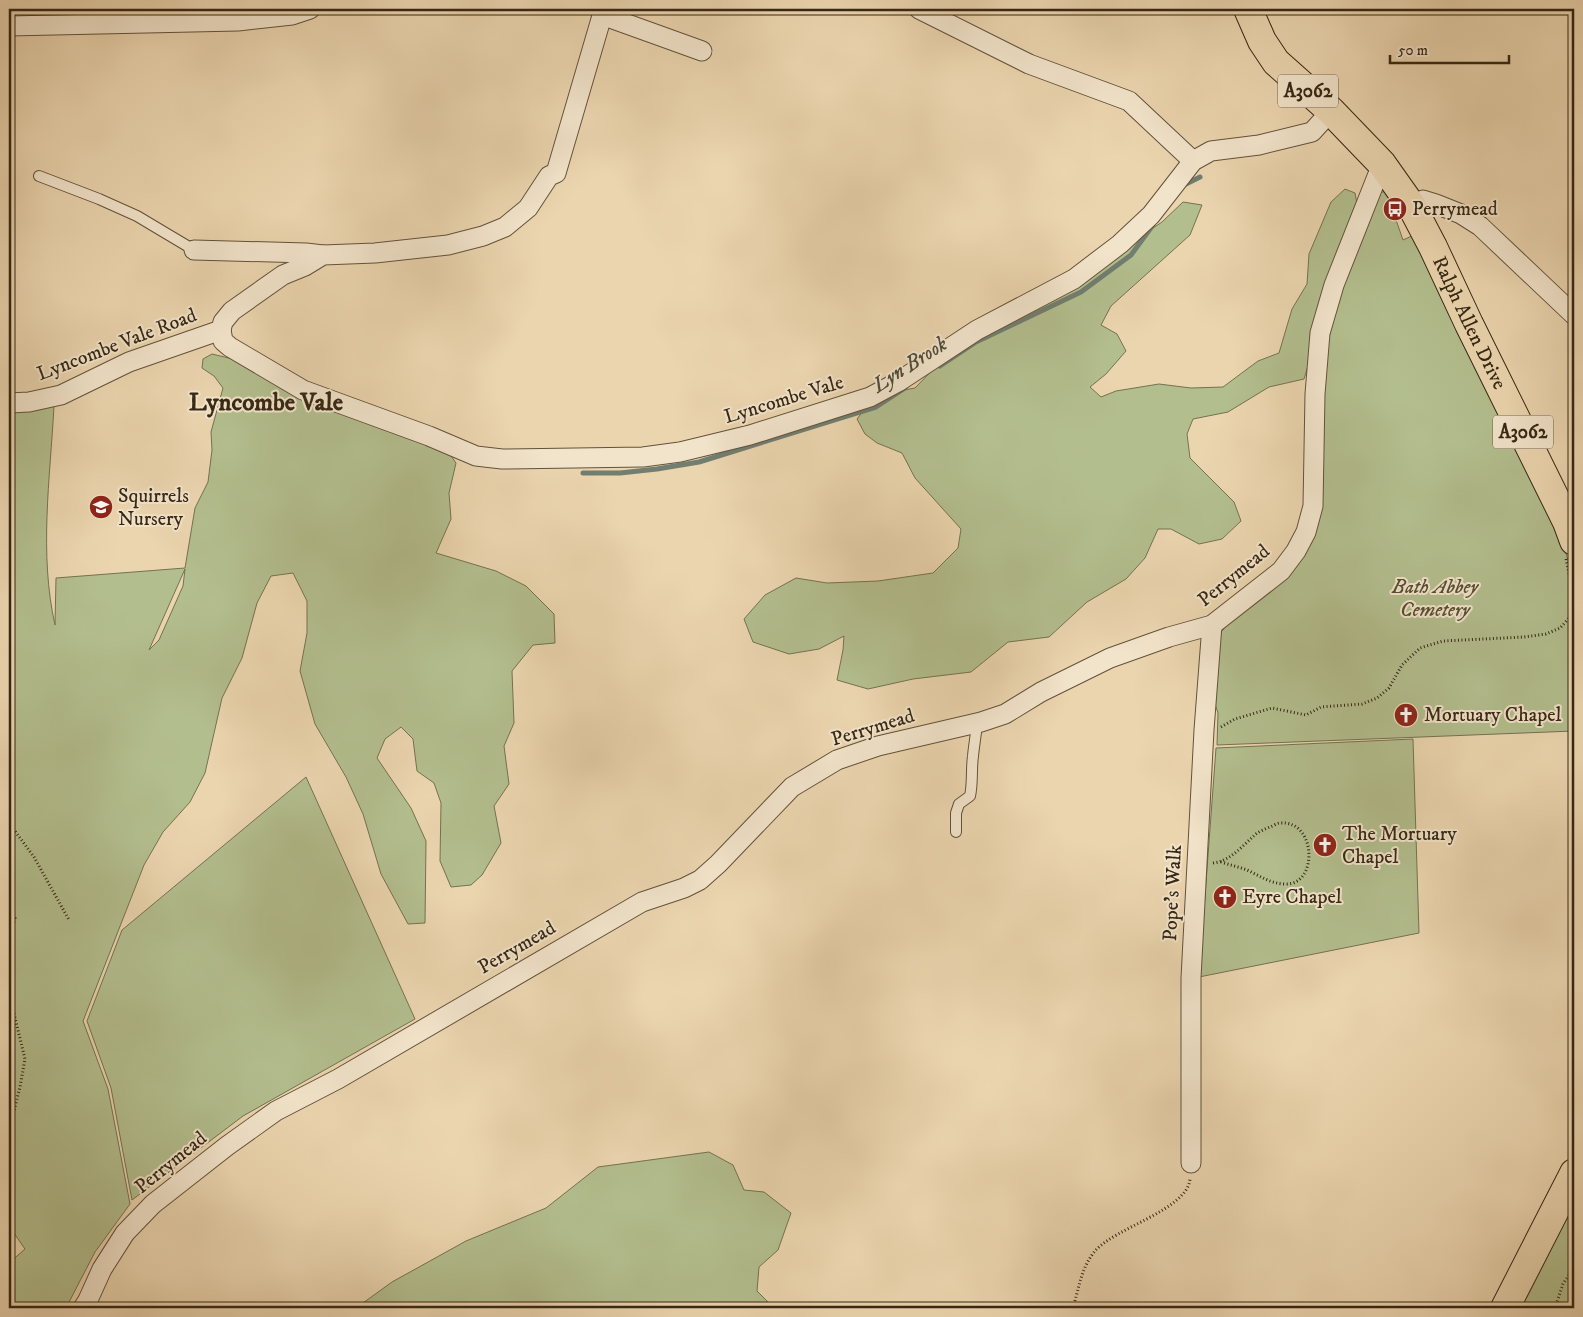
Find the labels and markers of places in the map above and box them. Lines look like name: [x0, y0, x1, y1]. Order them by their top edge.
bus stop icon: Perrymead: [1382, 196, 1408, 222]
place label: Perrymead: [1412, 197, 1498, 222]
place label: Squirrels Nursery: [118, 484, 189, 532]
school or university icon: Squirrels Nursery: [88, 494, 114, 520]
church icon: Mortuary Chapel: [1393, 702, 1419, 728]
place label: Mortuary Chapel: [1424, 703, 1561, 728]
place label: The Mortuary Chapel: [1342, 822, 1457, 870]
church icon: The Mortuary Chapel: [1312, 832, 1338, 858]
church icon: Eyre Chapel: [1212, 884, 1238, 910]
place label: Eyre Chapel: [1242, 885, 1342, 910]

